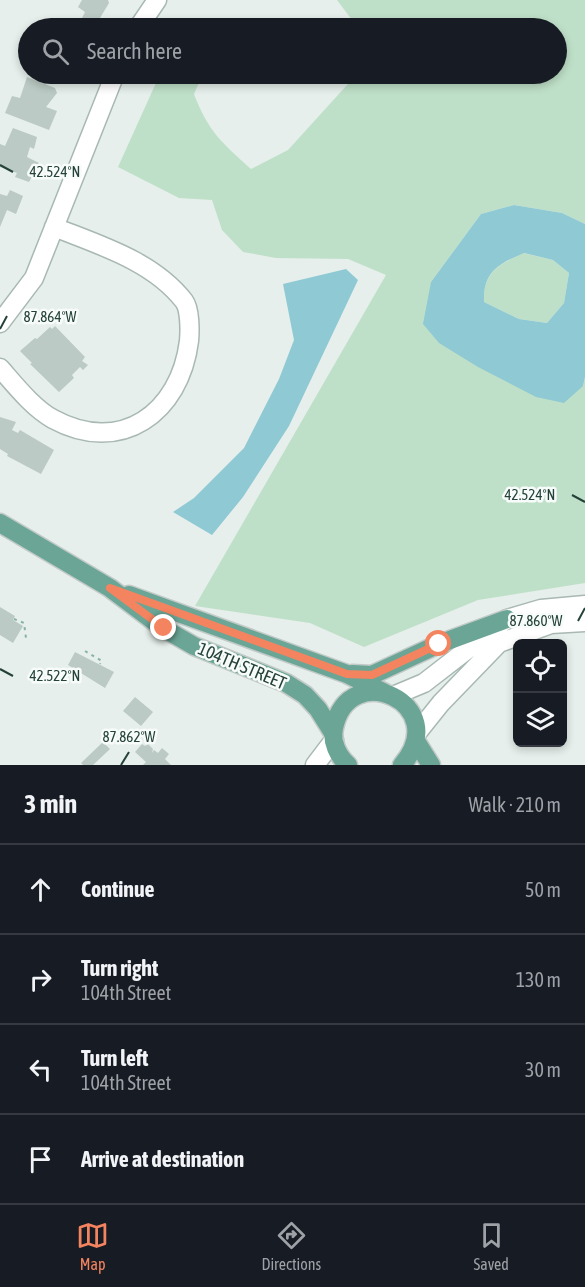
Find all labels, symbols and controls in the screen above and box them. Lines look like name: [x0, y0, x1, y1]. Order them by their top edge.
search box: [18, 18, 567, 84]
icon: search: [39, 35, 72, 68]
text: Search here: [87, 38, 182, 64]
text: 42.524°N: [30, 163, 80, 180]
text: 87.864°W: [24, 308, 77, 325]
text: 42.524°N: [505, 486, 555, 503]
text: 87.860°W: [510, 612, 563, 629]
route end: [150, 614, 176, 640]
route start: [425, 630, 451, 656]
street label: 104TH STREET: [195, 638, 290, 694]
map controls: [513, 639, 567, 747]
button: locate: [513, 639, 567, 693]
text: 42.522°N: [30, 667, 80, 684]
button: layers: [513, 693, 567, 747]
text: 87.862°W: [103, 728, 156, 745]
text: 3 min: [24, 789, 77, 819]
text: Walk · 210 m: [469, 793, 561, 816]
icon: ahead: [24, 873, 57, 906]
text: Continue: [81, 876, 155, 902]
text: 50 m: [525, 878, 561, 901]
text: Turn right: [81, 955, 158, 981]
icon: right: [24, 963, 57, 996]
text: 130 m: [516, 968, 561, 991]
text: 104th Street: [81, 981, 171, 1004]
text: Turn left: [81, 1045, 148, 1071]
icon: left: [24, 1053, 57, 1086]
text: 30 m: [525, 1058, 561, 1081]
text: 104th Street: [81, 1071, 171, 1094]
icon: arrive: [24, 1143, 57, 1176]
text: Arrive at destination: [81, 1146, 244, 1172]
tab: Map: [76, 1219, 109, 1273]
tab: Directions: [261, 1219, 321, 1273]
tab: Saved: [473, 1219, 509, 1273]

